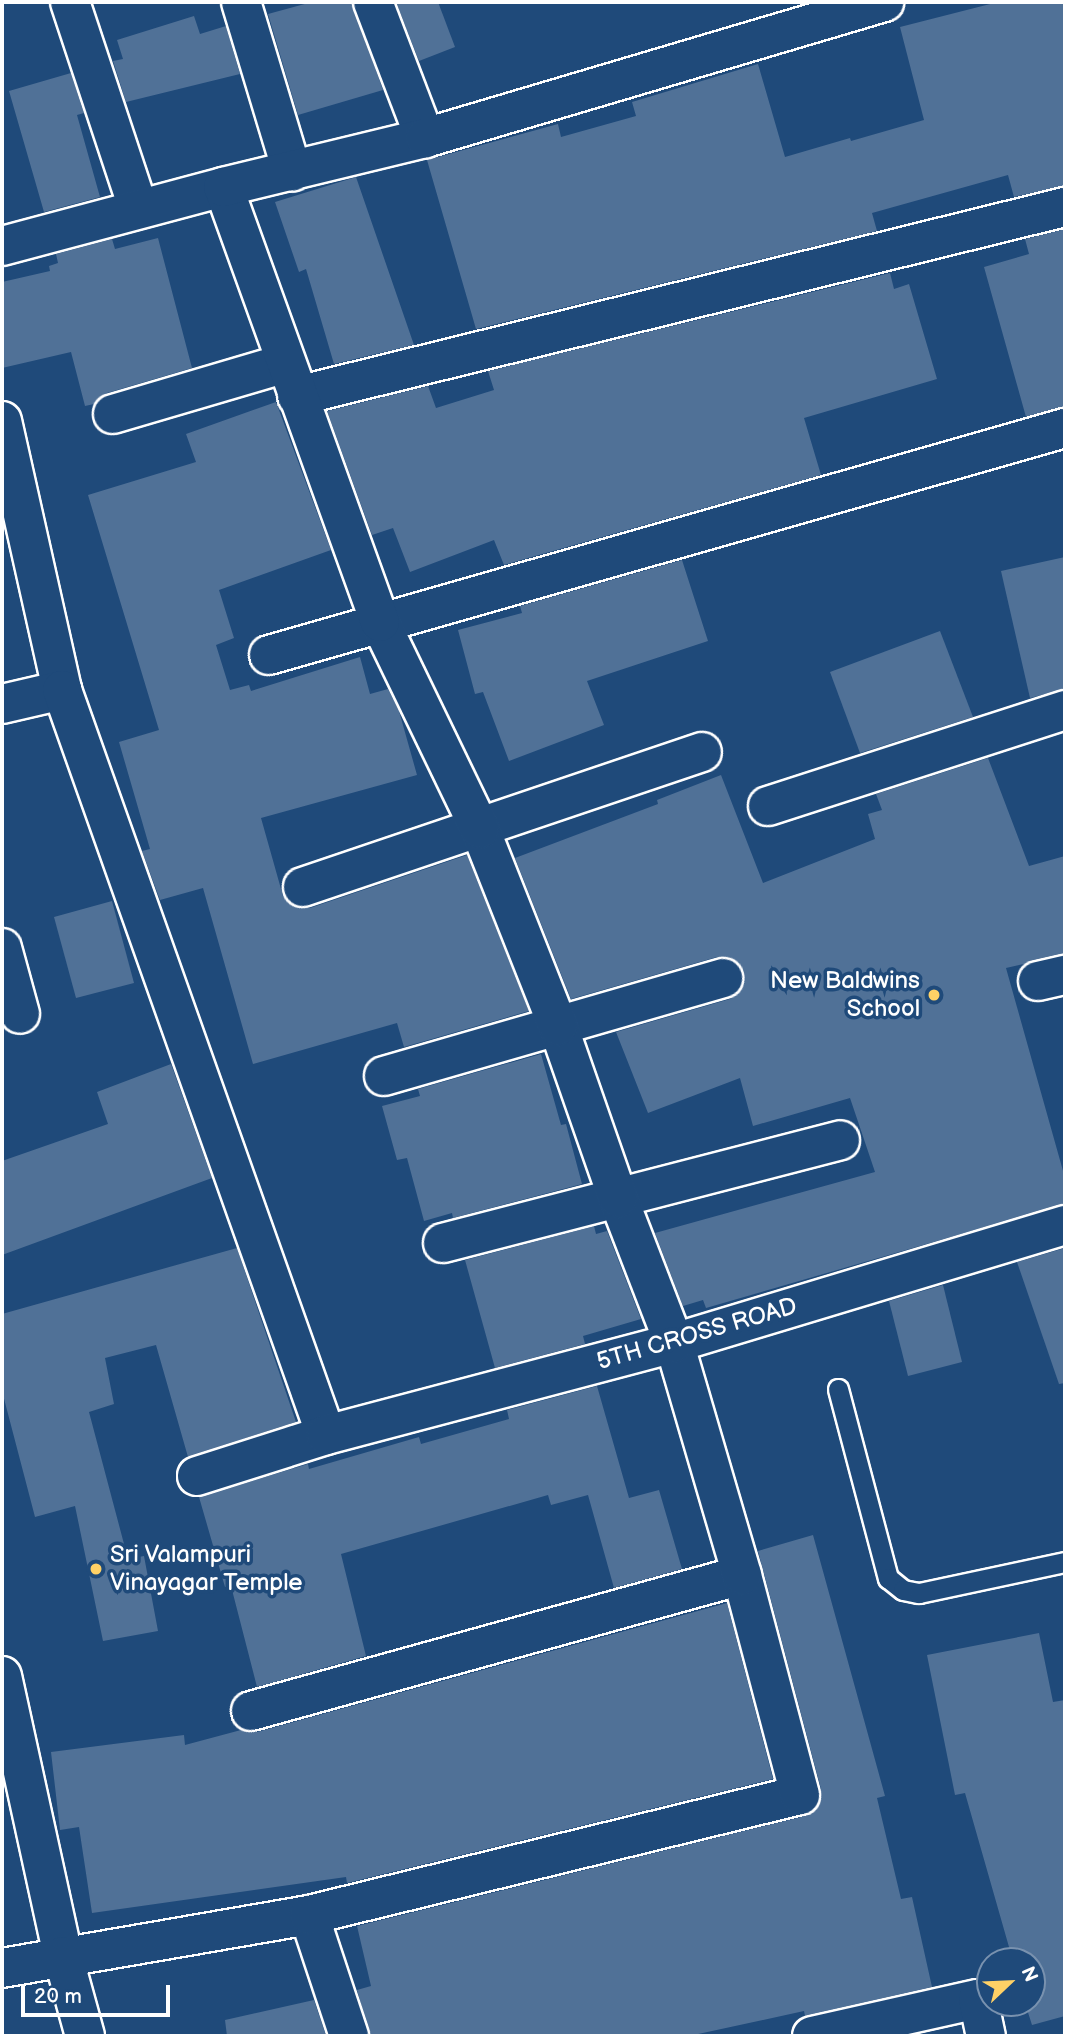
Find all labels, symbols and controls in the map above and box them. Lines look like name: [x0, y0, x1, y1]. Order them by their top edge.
place label: New Baldwins School: [770, 967, 920, 1023]
marker: New Baldwins School: [926, 987, 942, 1003]
street label: 5TH CROSS ROAD: [594, 1292, 800, 1376]
place label: Sri Valampuri Vinayagar Temple: [110, 1541, 303, 1597]
marker: Sri Valampuri Vinayagar Temple: [88, 1561, 104, 1577]
north arrow: [976, 1947, 1046, 2017]
text: N: [1016, 1963, 1042, 1985]
scale bar: [24, 1972, 173, 2016]
text: 20 m: [34, 1984, 82, 2009]

